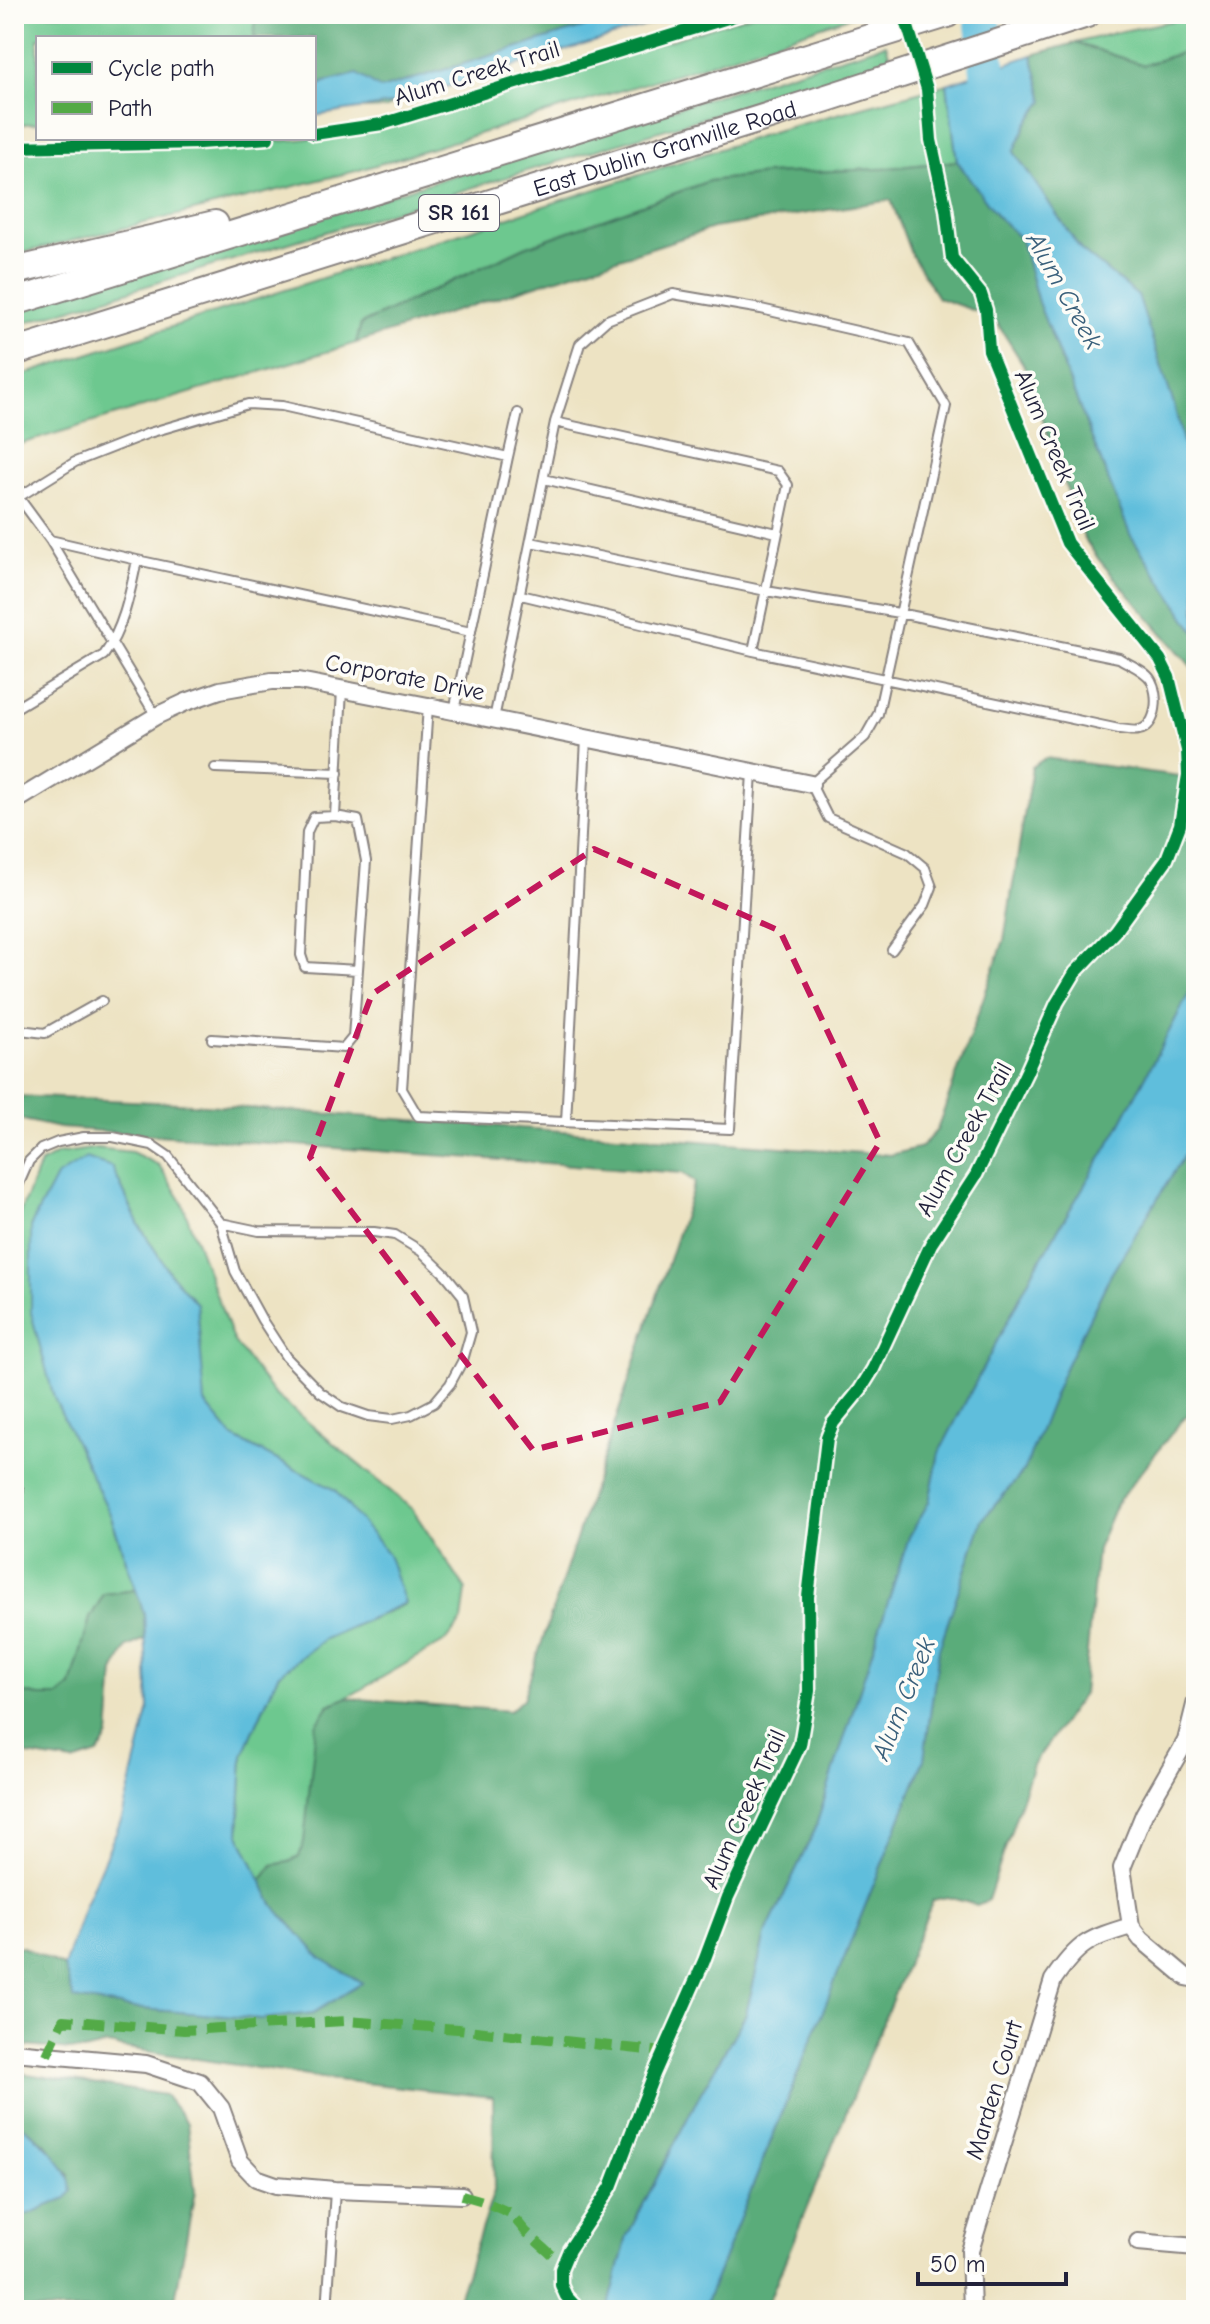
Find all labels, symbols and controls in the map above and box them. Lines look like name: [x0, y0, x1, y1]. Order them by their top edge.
street label: Alum Creek Trail: [391, 35, 563, 111]
legend: [36, 36, 316, 140]
text: Cycle path: [108, 54, 215, 82]
text: Path: [108, 94, 153, 122]
street label: East Dublin Granville Road: [530, 94, 800, 203]
road number: SR 161: [419, 195, 499, 231]
water label: Alum Creek: [1019, 226, 1109, 355]
street label: Alum Creek Trail: [1009, 366, 1101, 534]
street label: Corporate Drive: [323, 648, 487, 706]
street label: Alum Creek Trail: [910, 1057, 1018, 1221]
water label: Alum Creek: [866, 1633, 942, 1765]
street label: Alum Creek Trail: [696, 1725, 792, 1893]
street label: Marden Court: [960, 2016, 1029, 2163]
scale bar: [918, 2236, 1066, 2286]
text: 50 m: [930, 2250, 986, 2278]

